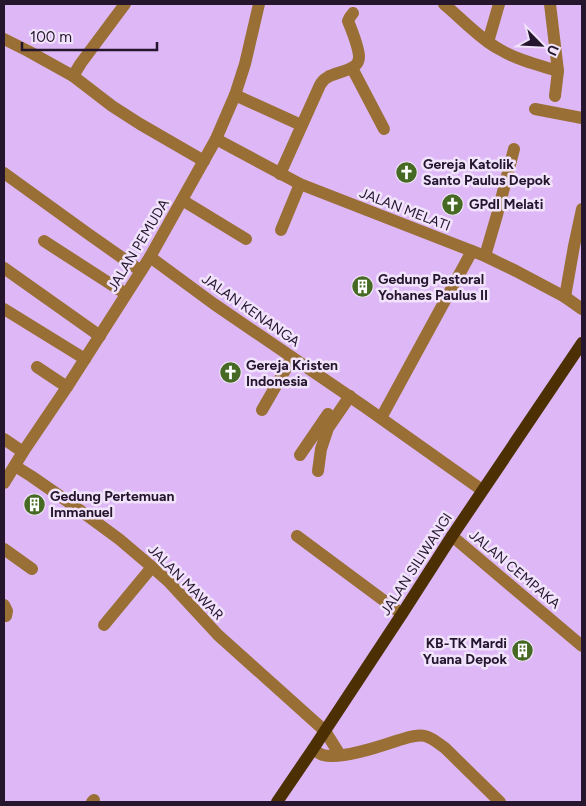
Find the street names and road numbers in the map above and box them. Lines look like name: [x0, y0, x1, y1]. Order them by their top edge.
street label: JALAN MELATI: [357, 184, 453, 235]
street label: JALAN PEMUDA: [104, 195, 173, 295]
street label: JALAN KENANGA: [198, 270, 303, 351]
street label: JALAN SILIWANGI: [377, 510, 456, 619]
street label: JALAN CEMPAKA: [466, 526, 564, 613]
street label: JALAN MAWAR: [144, 541, 227, 624]

